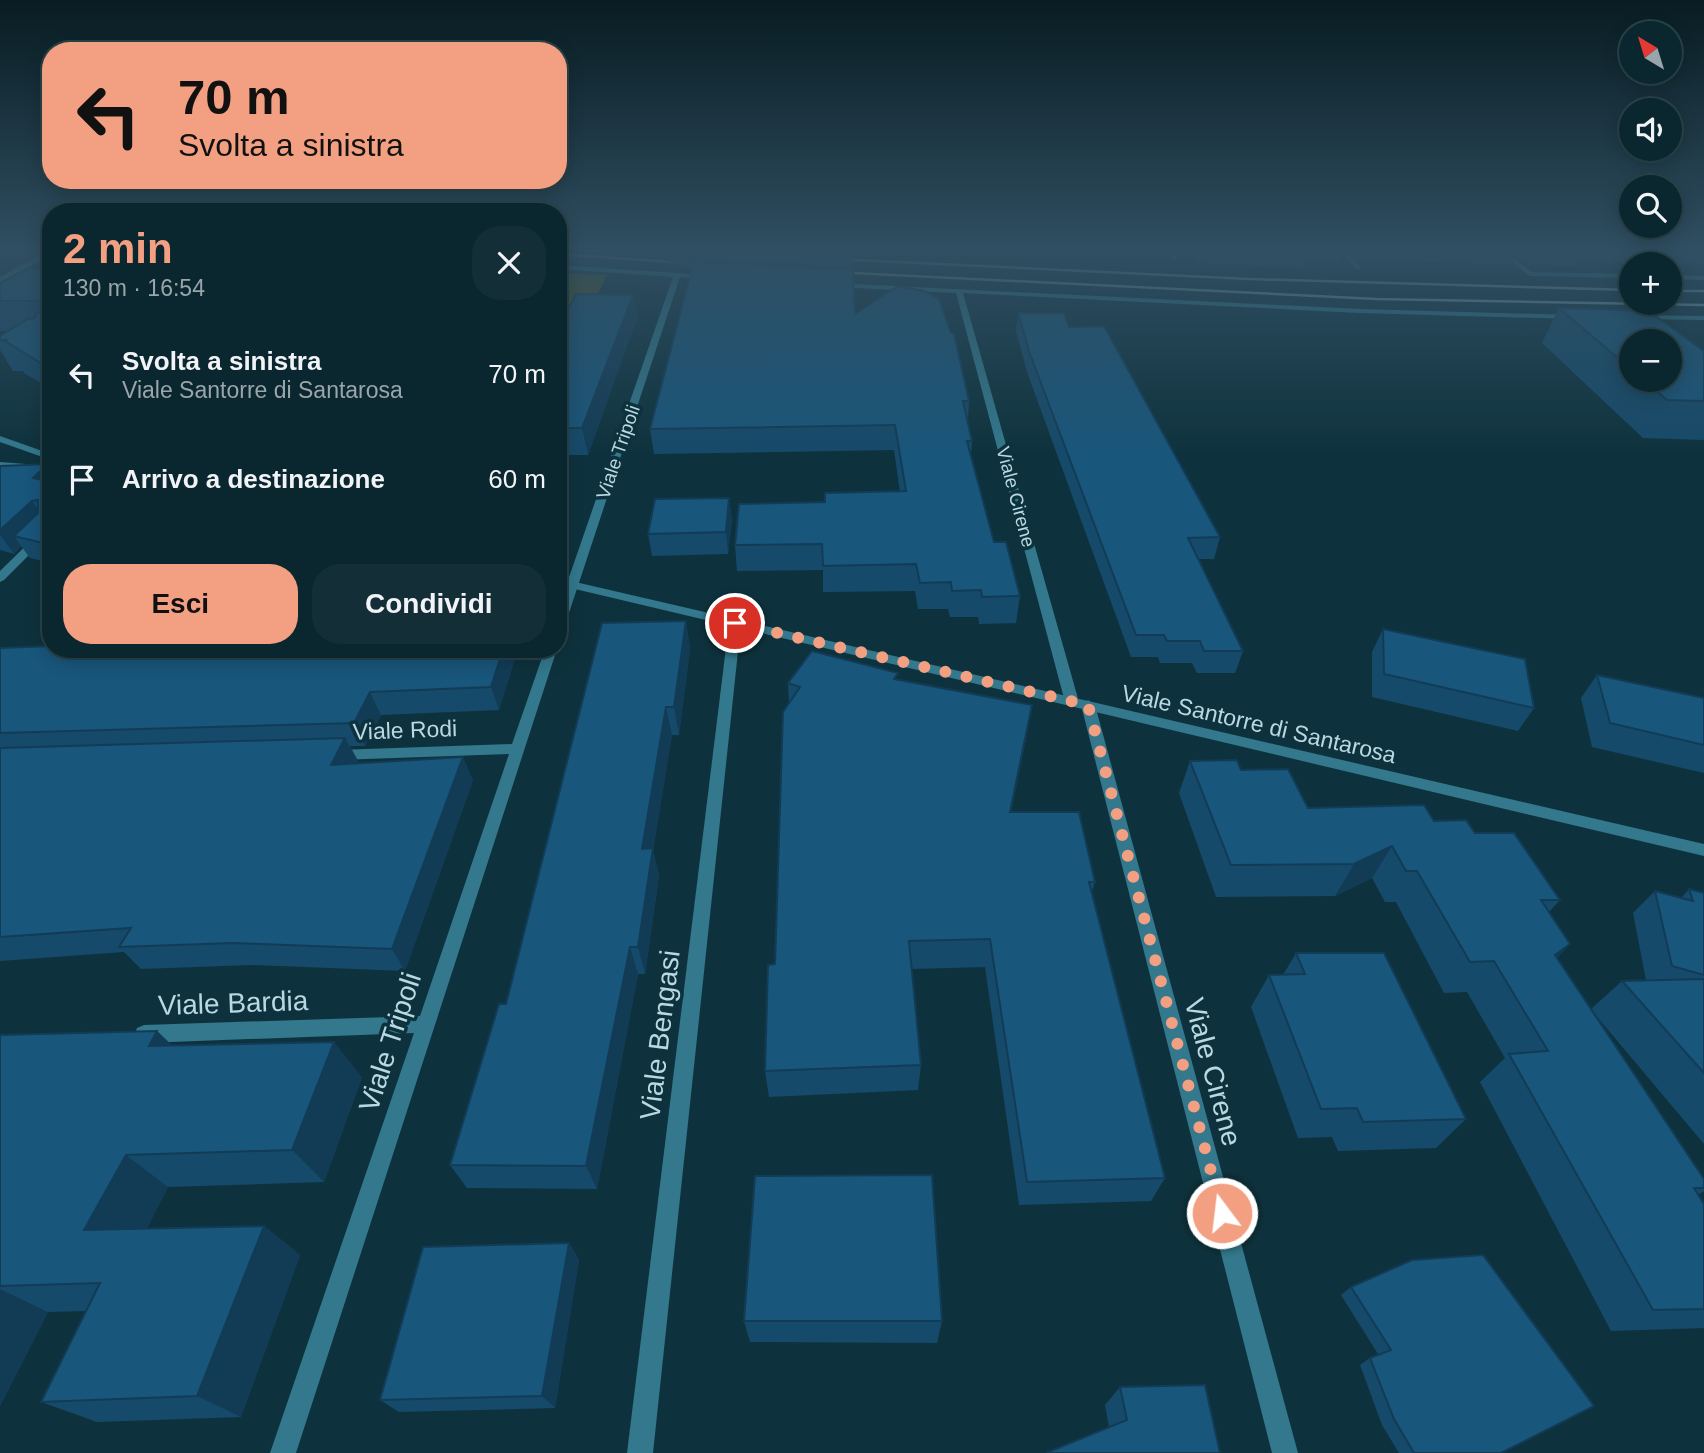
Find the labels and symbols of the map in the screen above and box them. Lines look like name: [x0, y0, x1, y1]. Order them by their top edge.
north arrow: [1619, 21, 1682, 84]
street label: Viale Tripoli: [592, 402, 644, 502]
street label: Viale Cirene: [993, 444, 1039, 550]
pin: [705, 593, 765, 653]
street label: Viale Santorre di Santarosa: [1119, 680, 1399, 768]
street label: Viale Rodi: [352, 715, 458, 745]
street label: Viale Bengasi: [634, 948, 686, 1122]
street label: Viale Tripoli: [353, 969, 427, 1115]
street label: Viale Bardia: [157, 985, 309, 1021]
street label: Viale Cirene: [1178, 995, 1248, 1149]
position arrow: [1185, 1176, 1259, 1250]

